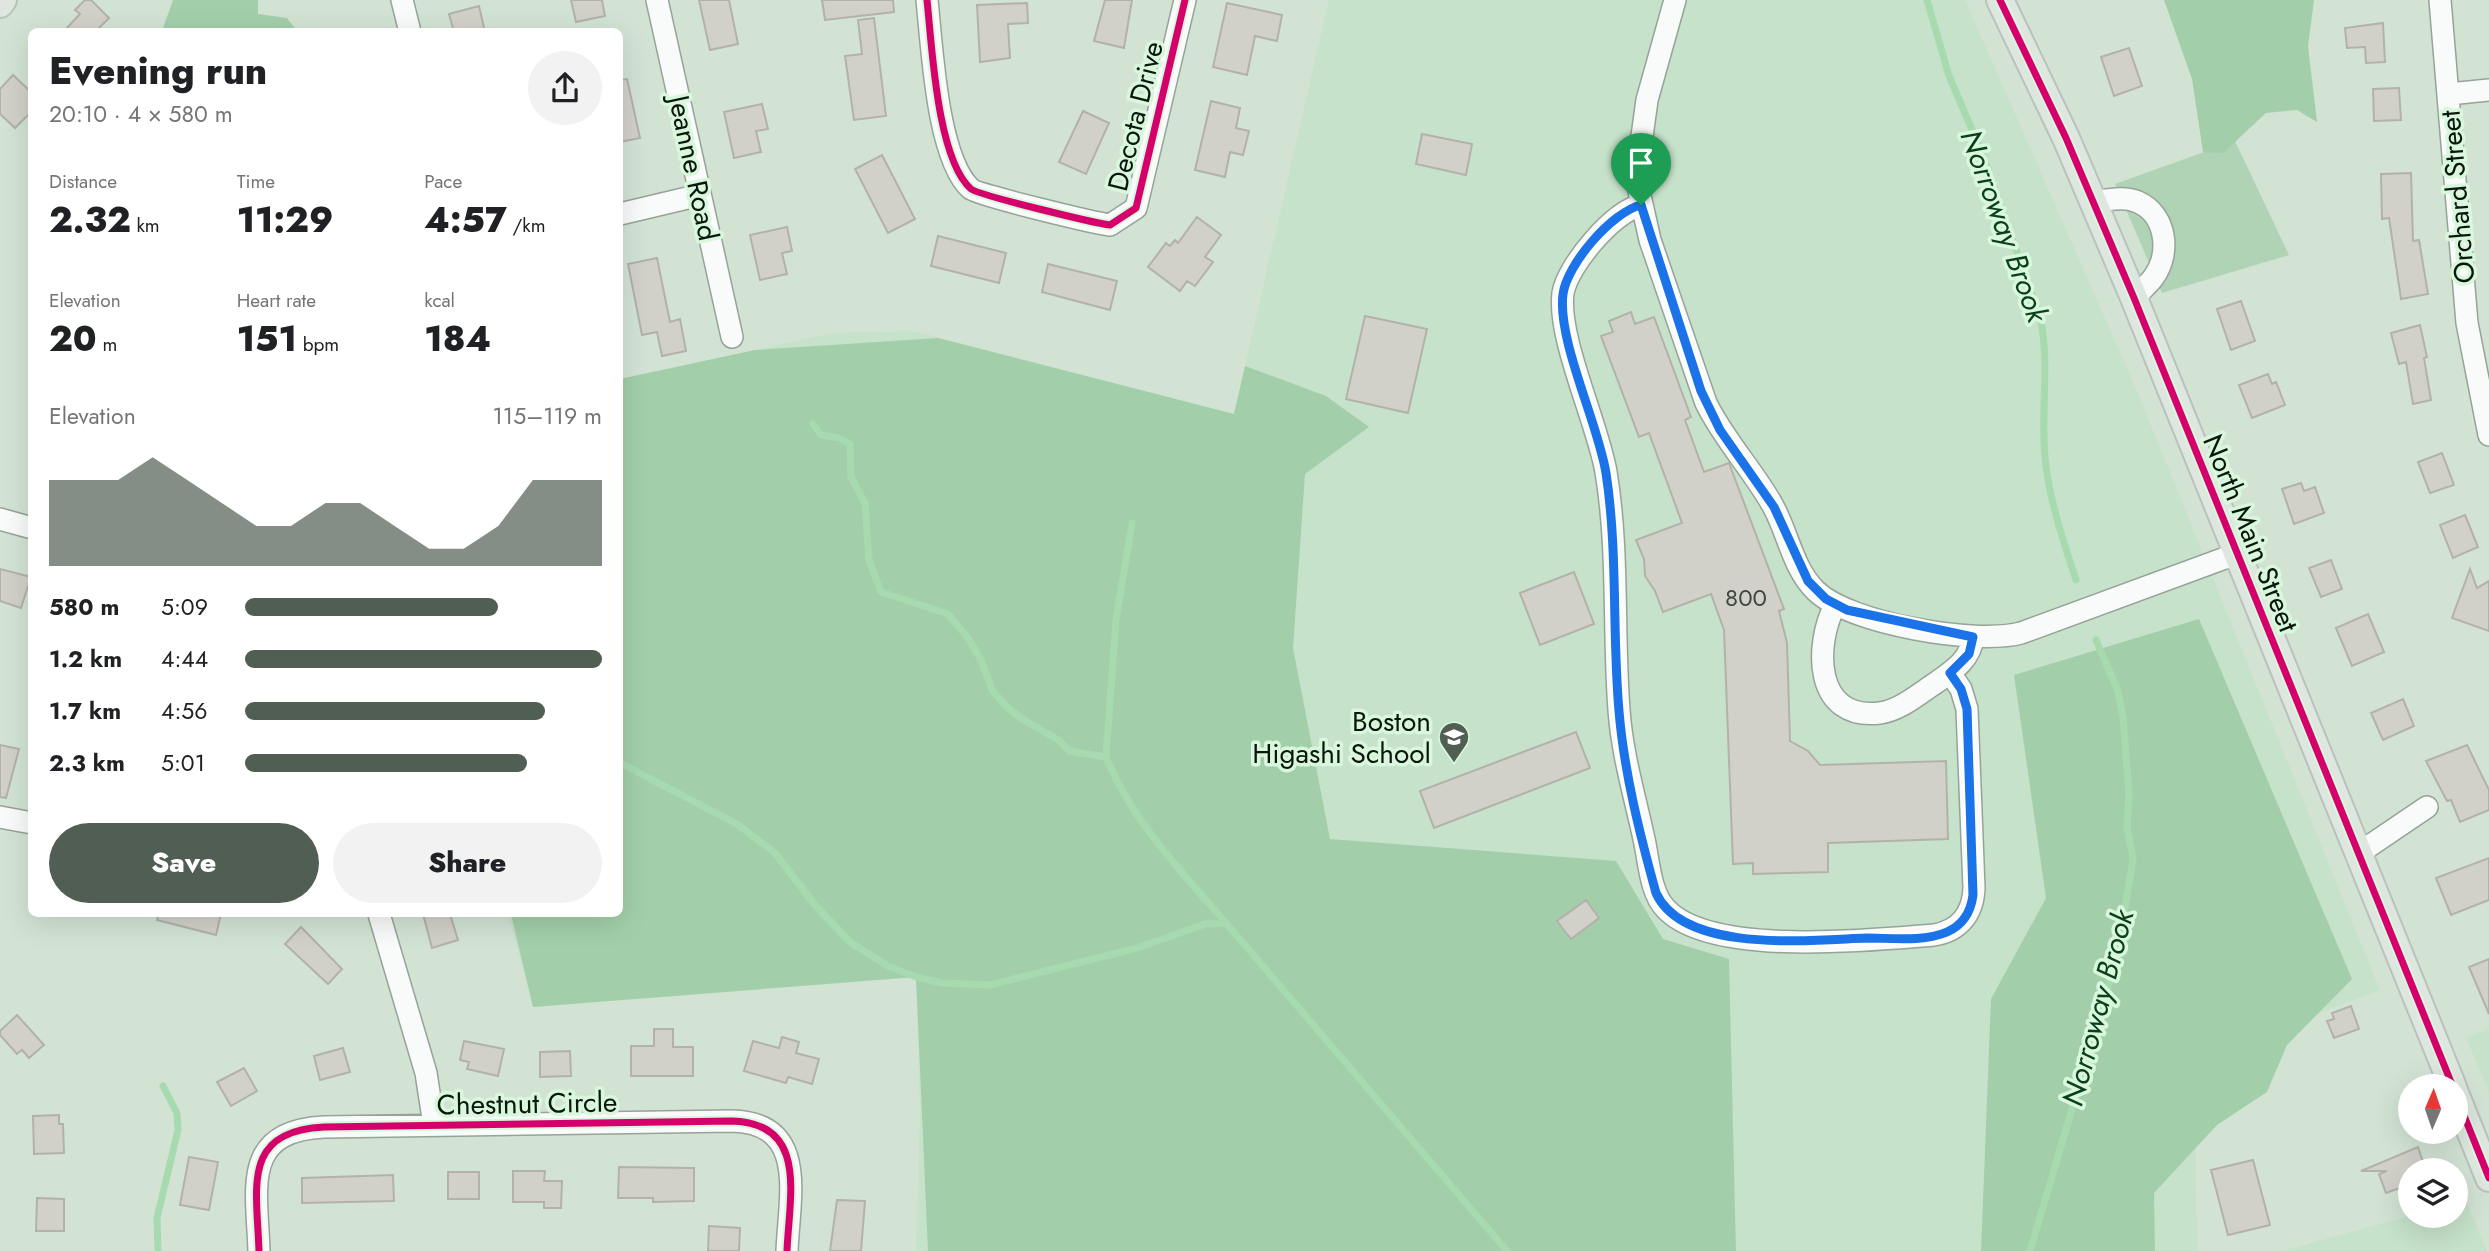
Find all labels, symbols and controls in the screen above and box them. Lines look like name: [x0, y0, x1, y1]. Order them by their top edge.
street label: Decota Drive: [1097, 37, 1174, 195]
text: Evening run: [49, 43, 267, 98]
button: share: [528, 51, 602, 125]
street label: Jeanne Road: [657, 88, 729, 244]
text: 20:10 · 4 × 580 m: [49, 97, 233, 131]
street label: Orchard Street: [2429, 108, 2485, 285]
water label: Norroway Brook: [1950, 124, 2060, 329]
pin: [1611, 133, 1671, 205]
icon: arrive: [1622, 144, 1660, 182]
text: Distance: [49, 168, 117, 195]
text: Time: [237, 168, 275, 195]
text: Pace: [424, 168, 462, 195]
text: 2.32: [49, 195, 131, 245]
text: 11:29: [237, 195, 333, 245]
text: 4:57: [424, 195, 507, 245]
text: km: [131, 212, 160, 239]
text: /km: [507, 212, 545, 239]
text: Elevation: [49, 287, 121, 314]
text: Heart rate: [237, 287, 316, 314]
text: kcal: [424, 287, 455, 314]
text: 20: [49, 314, 97, 364]
text: 151: [237, 314, 297, 364]
text: 184: [424, 314, 491, 364]
text: m: [97, 331, 117, 358]
text: bpm: [297, 331, 339, 358]
text: Elevation: [49, 399, 136, 433]
text: 115–119 m: [493, 399, 602, 433]
street label: North Main Street: [2192, 428, 2309, 638]
house number: 800: [1725, 580, 1767, 615]
text: 580 m: [49, 590, 119, 624]
text: 5:09: [161, 590, 208, 624]
text: 1.2 km: [49, 642, 122, 676]
text: 4:44: [161, 642, 208, 676]
text: 1.7 km: [49, 694, 121, 728]
text: 4:56: [161, 694, 208, 728]
place label: Boston Higashi School: [1252, 701, 1431, 774]
school or university icon: Boston Higashi School: [1437, 720, 1471, 764]
text: 2.3 km: [49, 746, 125, 780]
text: 5:01: [161, 746, 205, 780]
button: Save: [49, 823, 319, 903]
button: Share: [333, 823, 602, 903]
water label: Norroway Brook: [2051, 904, 2145, 1111]
north arrow: [2398, 1074, 2468, 1144]
map controls: [2398, 1074, 2468, 1228]
street label: Chestnut Circle: [436, 1081, 618, 1126]
button: layers: [2398, 1158, 2468, 1228]

